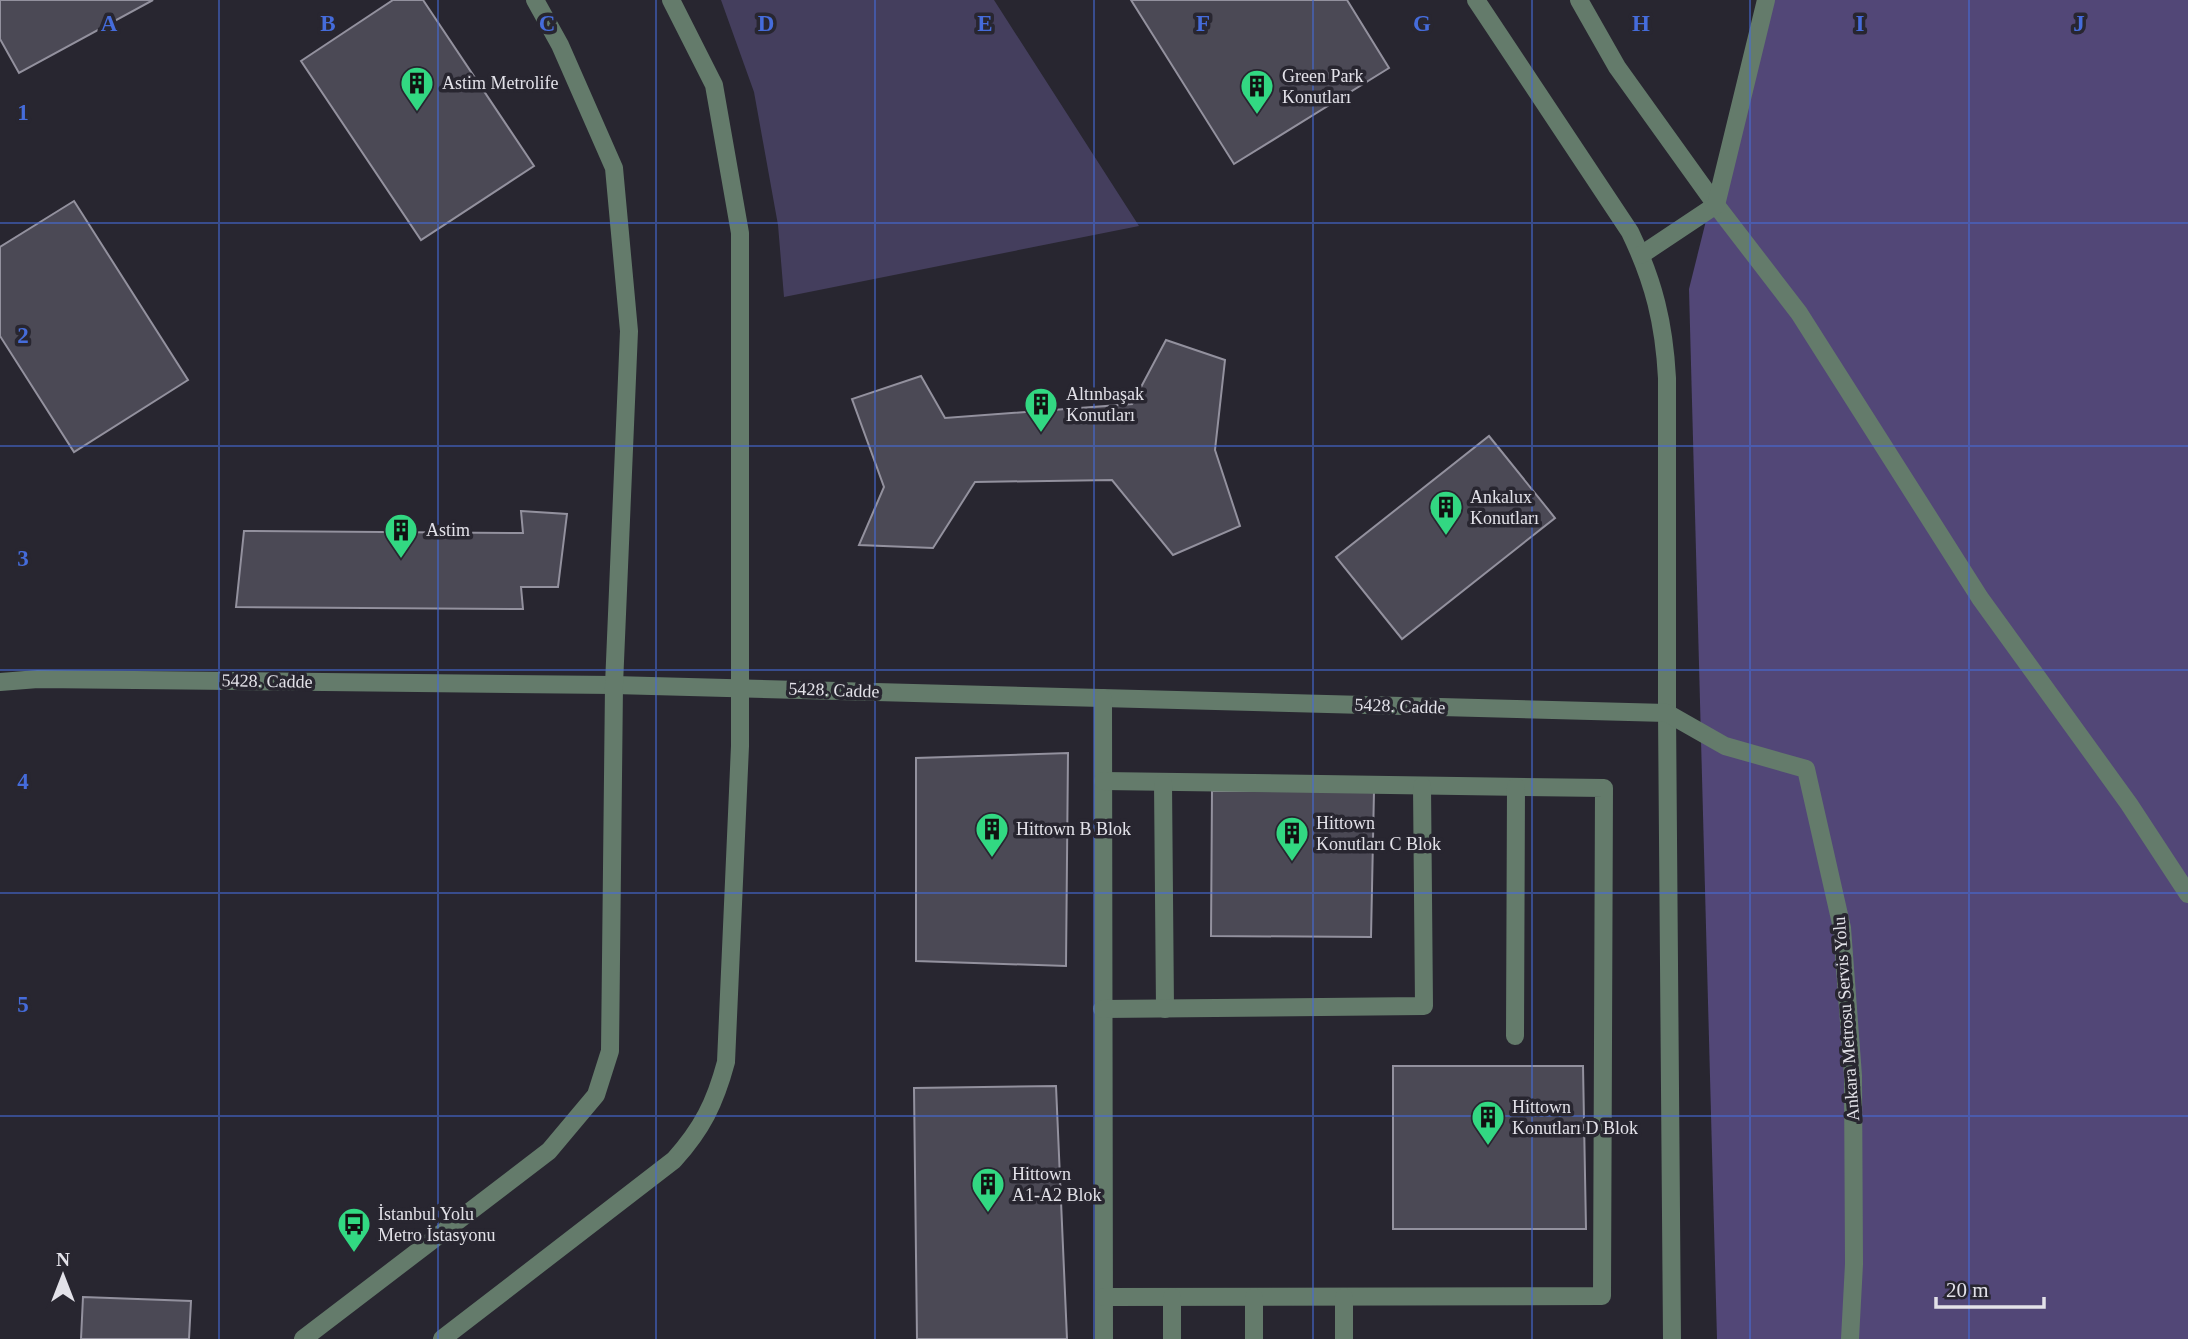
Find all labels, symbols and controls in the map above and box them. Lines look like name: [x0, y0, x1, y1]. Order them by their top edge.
text: A: [101, 11, 118, 36]
text: B: [320, 11, 336, 36]
text: C: [539, 11, 555, 36]
text: D: [758, 11, 774, 36]
text: E: [977, 11, 993, 36]
text: F: [1196, 11, 1210, 36]
text: G: [1413, 11, 1431, 36]
text: H: [1632, 11, 1650, 36]
text: I: [1856, 11, 1865, 36]
text: J: [2073, 11, 2085, 36]
building icon: Astim Metrolife: [398, 64, 436, 113]
place label: Green Park Konutları: [1282, 66, 1363, 107]
building icon: Green Park Konutları: [1238, 67, 1276, 116]
place label: Astim Metrolife: [442, 73, 558, 93]
text: 1: [17, 100, 29, 125]
text: 2: [17, 323, 29, 348]
place label: Altınbaşak Konutları: [1066, 384, 1144, 425]
building icon: Altınbaşak Konutları: [1022, 385, 1060, 434]
place label: Ankalux Konutları: [1470, 487, 1539, 528]
building icon: Ankalux Konutları: [1427, 488, 1465, 537]
building icon: Astim: [382, 511, 420, 560]
place label: Astim: [426, 520, 470, 540]
text: 3: [17, 546, 29, 571]
street label: 5428. Cadde: [221, 670, 313, 692]
street label: 5428. Cadde: [788, 678, 880, 702]
street label: 5428. Cadde: [1354, 694, 1446, 718]
text: 4: [17, 769, 29, 794]
building icon: Hittown B Blok: [973, 810, 1011, 859]
place label: Hittown Konutları C Blok: [1316, 813, 1441, 854]
building icon: Hittown Konutları C Blok: [1273, 814, 1311, 863]
place label: Hittown B Blok: [1016, 819, 1131, 839]
street label: Ankara Metrosu Servis Yolu: [1829, 916, 1863, 1122]
text: 5: [17, 992, 29, 1017]
place label: Hittown Konutları D Blok: [1512, 1097, 1638, 1138]
building icon: Hittown Konutları D Blok: [1469, 1098, 1507, 1147]
place label: Hittown A1-A2 Blok: [1012, 1164, 1102, 1205]
building icon: Hittown A1-A2 Blok: [969, 1165, 1007, 1214]
place label: İstanbul Yolu Metro İstasyonu: [378, 1204, 495, 1245]
bus stop icon: İstanbul Yolu Metro İstasyonu: [335, 1205, 373, 1254]
north arrow: [28, 1241, 98, 1311]
text: N: [56, 1249, 70, 1270]
scale bar: [1936, 1266, 2044, 1310]
text: 20 m: [1946, 1278, 1989, 1302]

